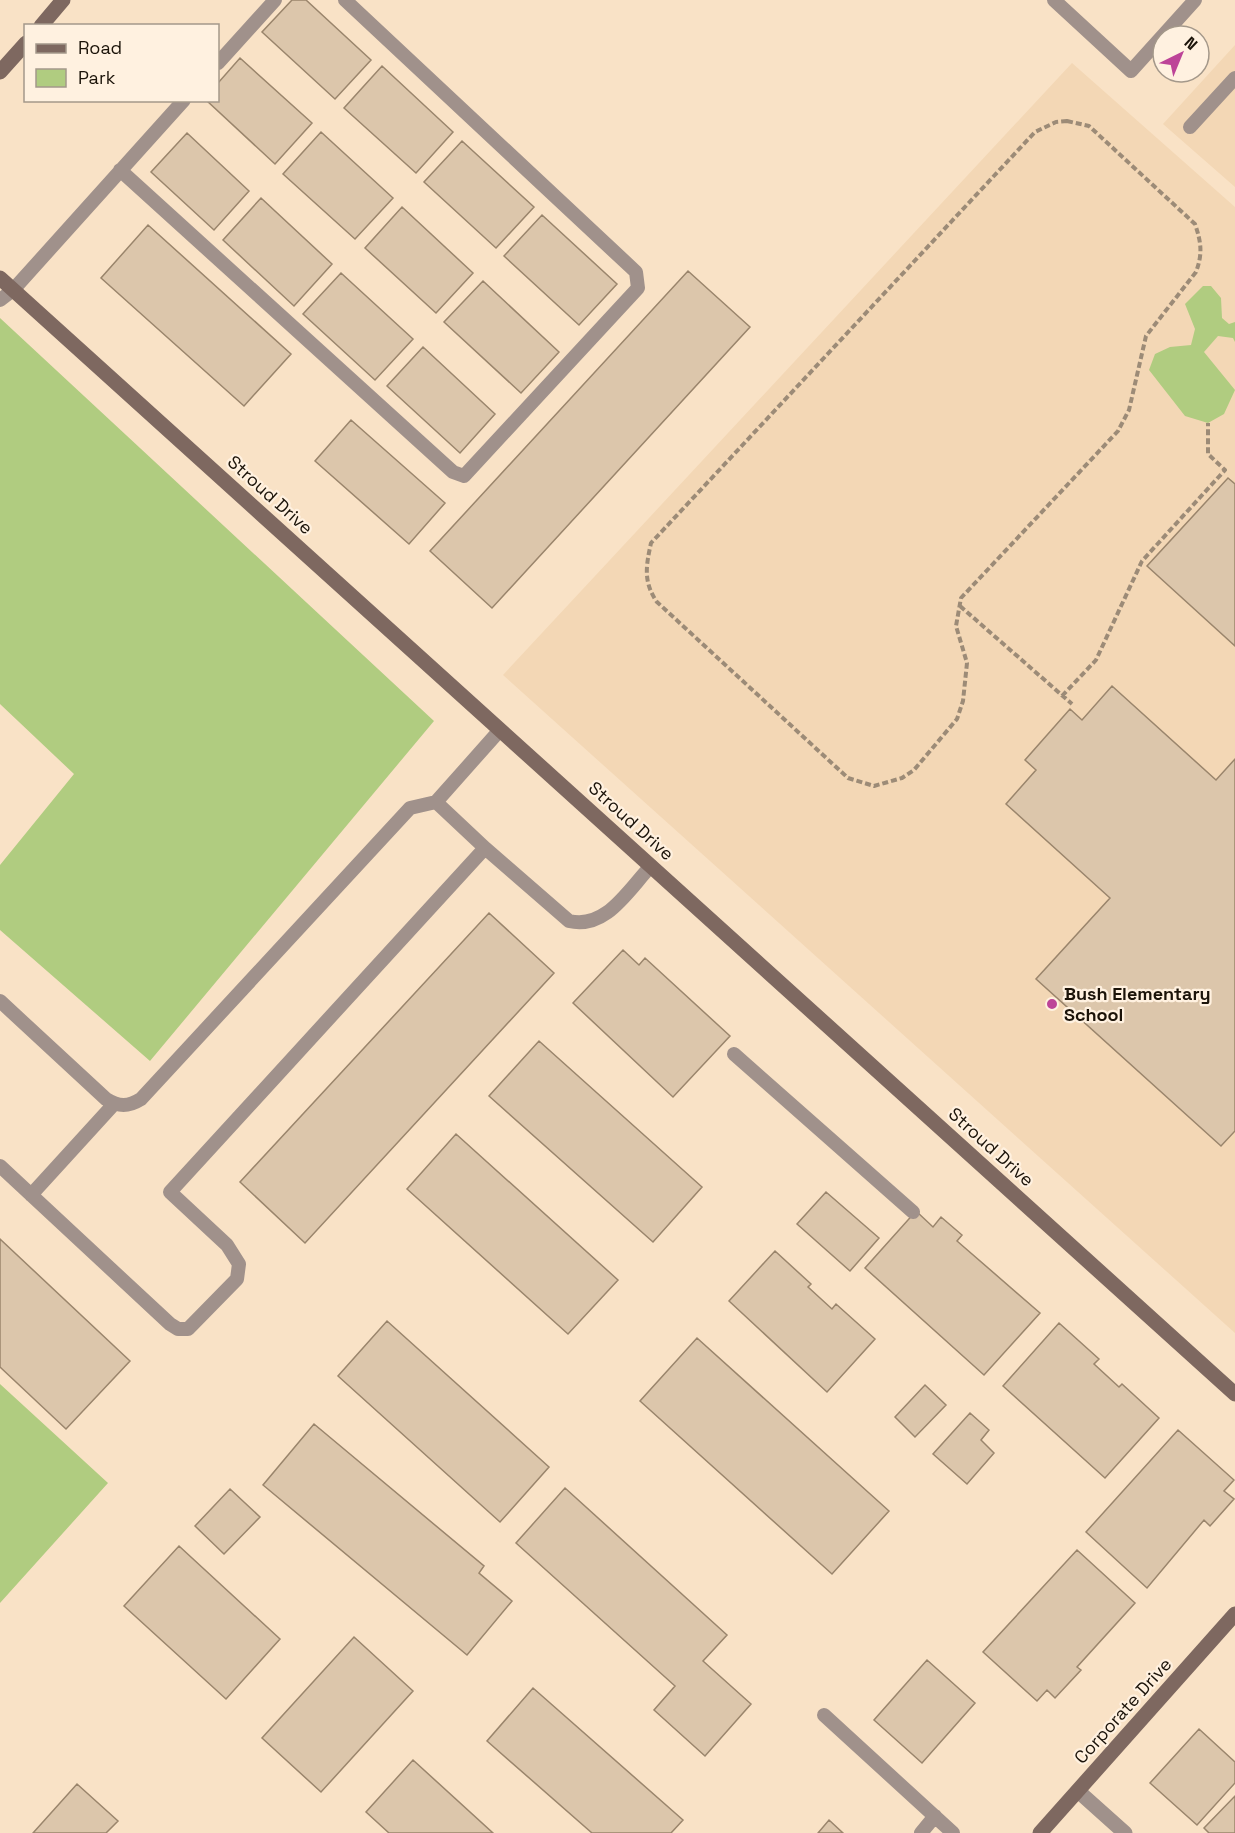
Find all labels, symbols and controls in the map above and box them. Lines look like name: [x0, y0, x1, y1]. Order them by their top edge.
legend: [24, 24, 219, 102]
north arrow: [1151, 24, 1211, 84]
text: N: [1180, 32, 1202, 55]
text: Road: [78, 36, 122, 59]
text: Park: [78, 66, 116, 89]
street label: Stroud Drive: [223, 450, 318, 539]
street label: Stroud Drive: [584, 776, 679, 865]
place label: Bush Elementary School: [1064, 982, 1211, 1026]
marker: Bush Elementary School: [1045, 997, 1059, 1011]
street label: Stroud Drive: [944, 1102, 1039, 1191]
street label: Corporate Drive: [1069, 1653, 1176, 1768]

